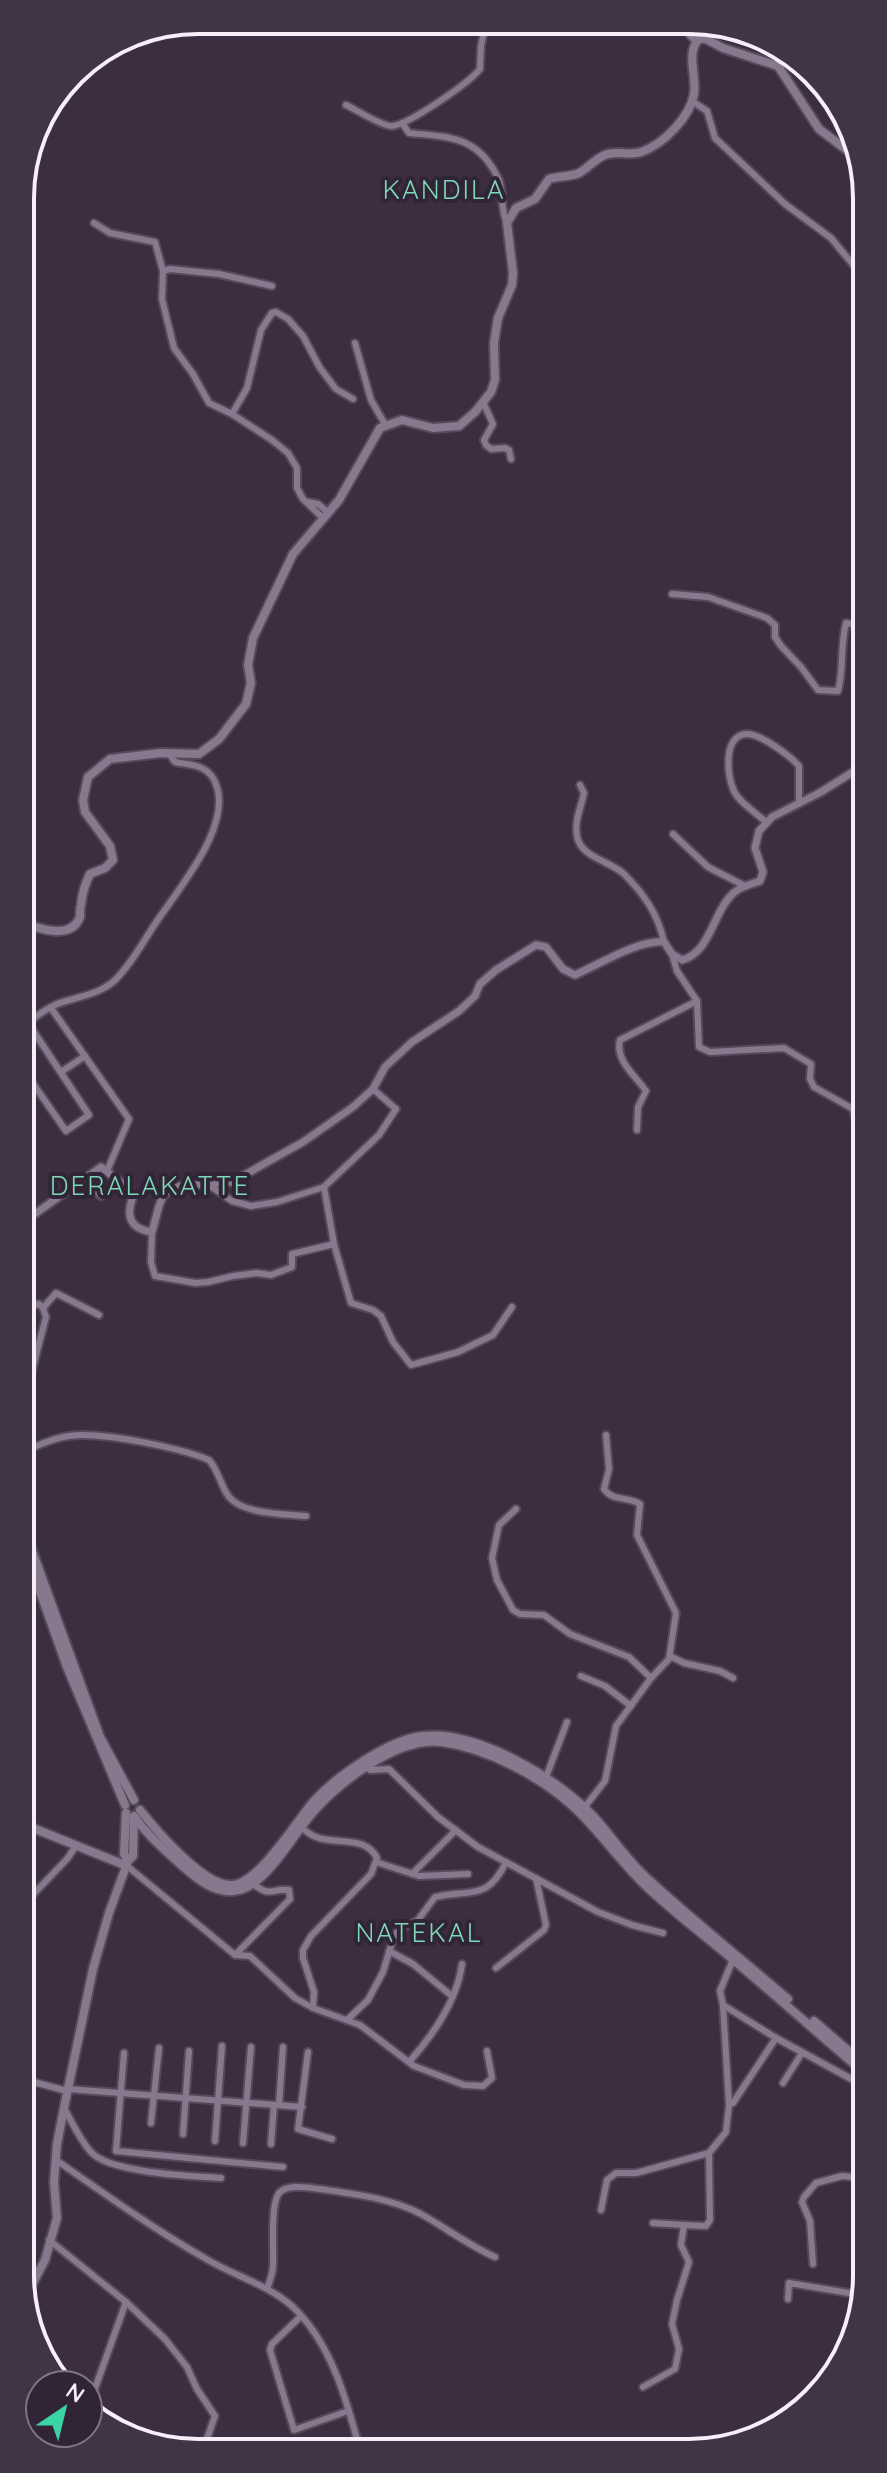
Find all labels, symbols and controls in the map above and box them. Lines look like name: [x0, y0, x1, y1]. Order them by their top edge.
district label: KANDILA: [382, 173, 506, 206]
district label: DERALAKATTE: [50, 1169, 250, 1202]
district label: NATEKAL: [355, 1916, 483, 1949]
north arrow: [24, 2369, 104, 2449]
text: N: [61, 2377, 90, 2409]

